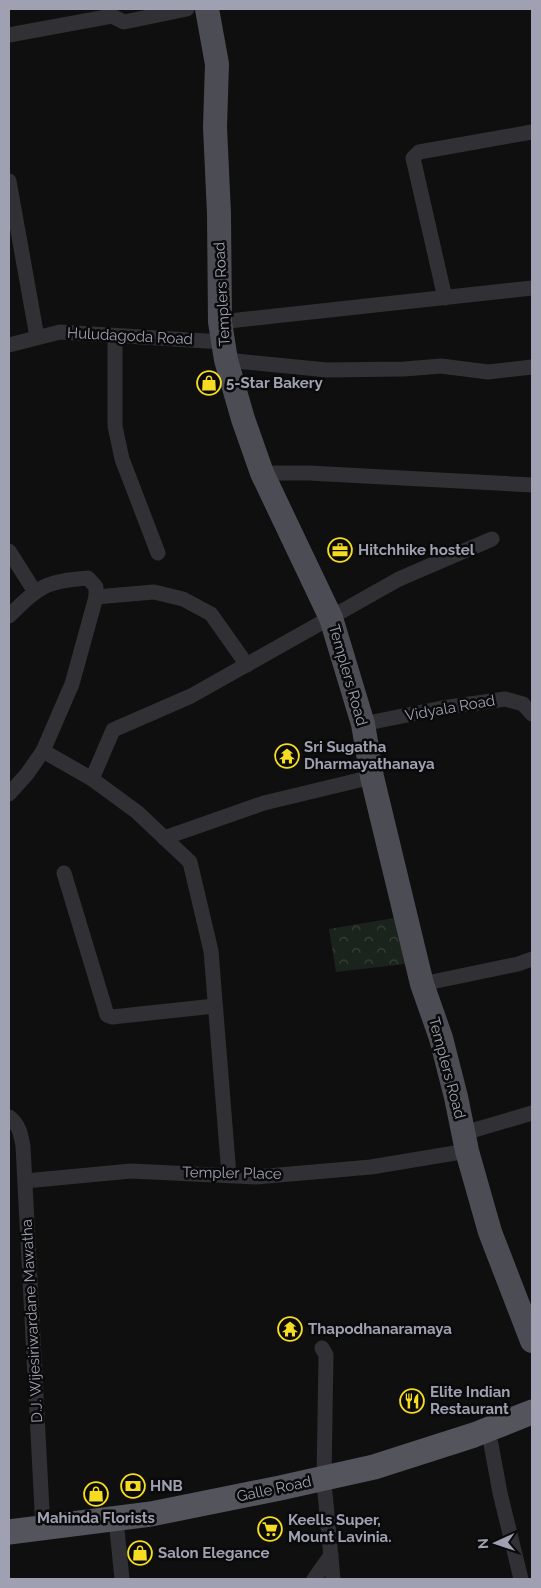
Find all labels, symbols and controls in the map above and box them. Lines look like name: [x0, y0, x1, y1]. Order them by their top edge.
street label: Templers Road: [210, 241, 234, 347]
street label: Huludagoda Road: [67, 324, 193, 348]
shop icon: 5-Star Bakery: [196, 370, 222, 396]
place label: 5-Star Bakery: [226, 374, 324, 392]
office icon: Hitchhike hostel: [327, 537, 353, 563]
place label: Hitchhike hostel: [358, 541, 475, 559]
street label: Templers Road: [325, 622, 371, 728]
street label: Vidyala Road: [404, 691, 496, 725]
place label: Sri Sugatha Dharmayathanaya: [304, 738, 435, 773]
temple icon: Sri Sugatha Dharmayathanaya: [274, 743, 300, 769]
street label: Templers Road: [425, 1015, 469, 1121]
street label: Templer Place: [182, 1163, 282, 1183]
street label: D.J. Wijesiriwardane Mawatha: [18, 1219, 46, 1423]
temple icon: Thapodhanaramaya: [277, 1316, 303, 1342]
place label: Thapodhanaramaya: [308, 1320, 452, 1338]
place label: Elite Indian Restaurant: [430, 1383, 510, 1418]
restaurant icon: Elite Indian Restaurant: [399, 1388, 425, 1414]
street label: Galle Road: [235, 1472, 313, 1506]
bank icon: HNB: [120, 1473, 146, 1499]
place label: HNB: [150, 1477, 183, 1495]
shop icon: Mahinda Florists: [83, 1481, 109, 1507]
place label: Mahinda Florists: [37, 1509, 155, 1527]
place label: Keells Super, Mount Lavinia.: [288, 1511, 392, 1546]
supermarket icon: Keells Super, Mount Lavinia.: [257, 1516, 283, 1542]
north arrow: [471, 1518, 521, 1568]
text: N: [475, 1538, 491, 1549]
shop icon: Salon Elegance: [127, 1540, 153, 1566]
place label: Salon Elegance: [158, 1544, 270, 1562]

